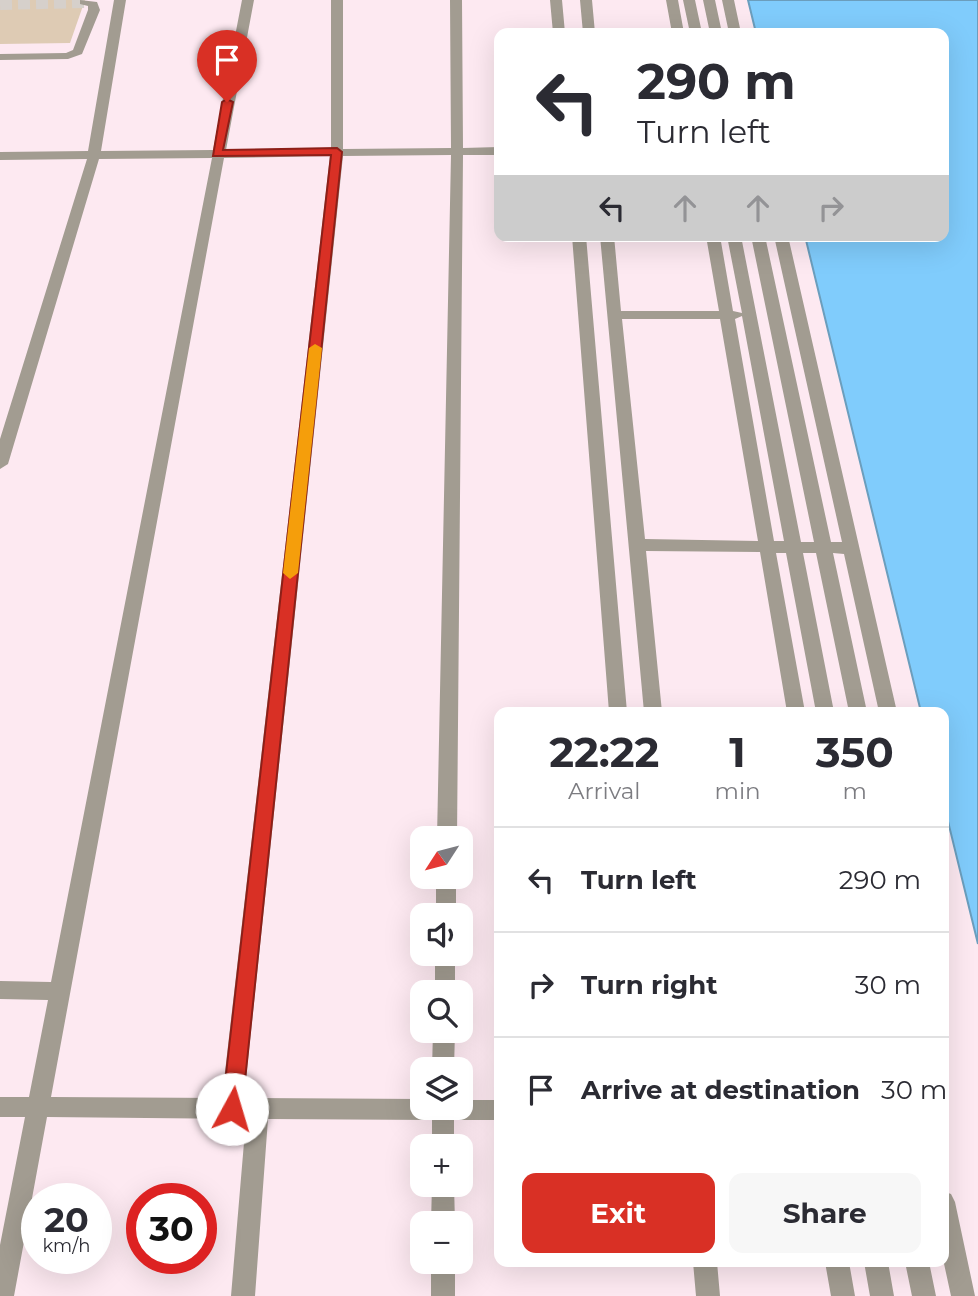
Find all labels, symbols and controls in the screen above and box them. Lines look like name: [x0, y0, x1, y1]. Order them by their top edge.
pin: [197, 30, 257, 102]
icon: arrive: [208, 41, 246, 79]
text: 290 m: [637, 52, 796, 111]
icon: left: [522, 56, 613, 147]
text: Turn left: [637, 112, 771, 151]
icon: left: [593, 189, 631, 227]
icon: ahead: [666, 189, 704, 227]
icon: ahead: [739, 189, 777, 227]
icon: right: [812, 189, 850, 227]
text: 22:22: [549, 726, 659, 778]
text: 1: [729, 726, 746, 778]
text: 350: [816, 726, 894, 778]
text: Arrival: [568, 777, 641, 805]
text: min: [715, 777, 761, 805]
text: m: [843, 777, 867, 805]
north arrow: [410, 826, 472, 889]
map controls: [410, 826, 473, 1274]
icon: left: [522, 861, 560, 899]
text: Turn left: [581, 864, 697, 896]
text: 290 m: [839, 864, 921, 896]
button: sound: [410, 903, 473, 966]
icon: right: [522, 966, 560, 1004]
text: Turn right: [581, 969, 717, 1001]
text: 30 m: [855, 969, 921, 1001]
button: search: [410, 980, 473, 1043]
button: layers: [410, 1057, 473, 1120]
icon: arrive: [522, 1071, 560, 1109]
position arrow: [195, 1072, 269, 1146]
text: Arrive at destination: [581, 1074, 860, 1106]
text: 30 m: [881, 1074, 947, 1106]
button: +: [410, 1134, 473, 1197]
button: Exit: [522, 1173, 715, 1253]
button: Share: [729, 1173, 921, 1253]
speed limit sign: 30: [126, 1183, 217, 1274]
text: 20: [44, 1198, 89, 1241]
button: −: [410, 1211, 473, 1274]
text: km/h: [42, 1235, 91, 1257]

